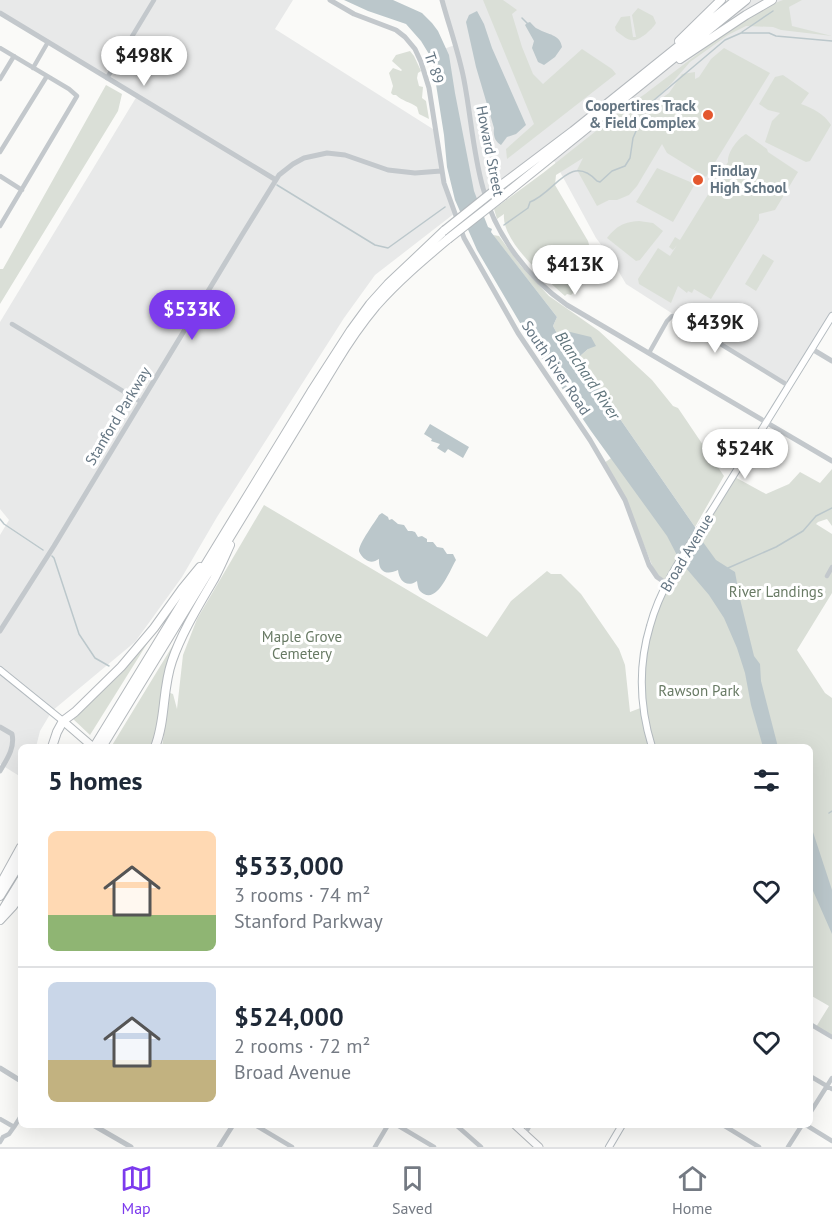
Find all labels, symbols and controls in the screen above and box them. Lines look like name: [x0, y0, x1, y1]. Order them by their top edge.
pin: $498K: [102, 36, 186, 87]
text: $498K: [115, 42, 173, 68]
street label: Tr 89: [420, 50, 448, 86]
place label: Coopertires Track & Field Complex: [585, 96, 697, 132]
street label: Howard Street: [472, 104, 509, 198]
marker: Coopertires Track & Field Complex: [701, 108, 715, 122]
place label: Findlay High School: [710, 161, 788, 197]
marker: Findlay High School: [691, 173, 705, 187]
pin: $413K: [533, 245, 617, 296]
text: $413K: [546, 251, 604, 277]
pin: $533K: [150, 290, 234, 341]
text: $533K: [163, 296, 221, 322]
pin: $439K: [673, 303, 757, 354]
text: $439K: [686, 309, 744, 335]
street label: South River Road: [518, 317, 595, 419]
water label: Blanchard River: [551, 327, 626, 425]
street label: Stanford Parkway: [81, 363, 154, 468]
pin: $524K: [703, 429, 787, 480]
text: $524K: [716, 435, 774, 461]
street label: Broad Avenue: [656, 510, 717, 595]
park label: River Landings: [729, 582, 823, 601]
park label: Maple Grove Cemetery: [262, 627, 342, 663]
park label: Rawson Park: [658, 681, 741, 700]
text: 5 homes: [48, 764, 143, 797]
icon: filters: [750, 764, 783, 797]
text: $533,000: [234, 849, 344, 882]
icon: home: [96, 855, 168, 927]
icon: heart: [750, 875, 783, 908]
text: 3 rooms · 74 m²: [234, 882, 370, 908]
text: Stanford Parkway: [234, 908, 383, 934]
text: $524,000: [234, 1000, 344, 1033]
icon: home: [96, 1006, 168, 1078]
icon: heart: [750, 1026, 783, 1059]
text: 2 rooms · 72 m²: [234, 1033, 370, 1059]
text: Broad Avenue: [234, 1059, 351, 1085]
tab: Map: [120, 1162, 153, 1218]
tab: Saved: [392, 1162, 433, 1218]
tab: Home: [672, 1162, 712, 1218]

